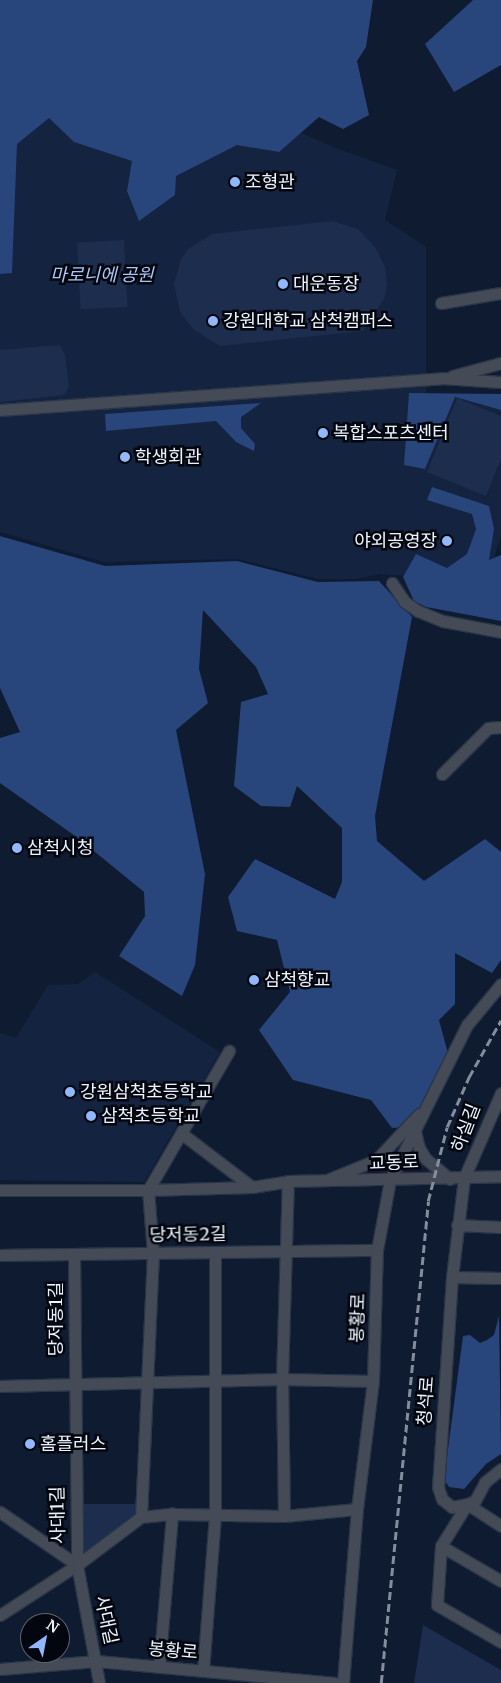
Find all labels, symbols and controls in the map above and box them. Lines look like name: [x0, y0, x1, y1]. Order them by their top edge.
place label: 조형관: [245, 171, 295, 193]
marker: 조형관: [229, 176, 241, 188]
park label: 마로니에 공원: [50, 264, 154, 286]
place label: 대운동장: [293, 273, 359, 295]
marker: 대운동장: [277, 278, 289, 290]
place label: 강원대학교 삼척캠퍼스: [223, 310, 393, 332]
marker: 강원대학교 삼척캠퍼스: [207, 315, 219, 327]
place label: 복합스포츠센터: [333, 422, 449, 444]
marker: 복합스포츠센터: [317, 427, 329, 439]
place label: 학생회관: [135, 446, 201, 468]
marker: 학생회관: [119, 451, 131, 463]
place label: 야외공영장: [354, 530, 437, 552]
marker: 야외공영장: [441, 535, 453, 547]
place label: 삼척시청: [27, 837, 93, 859]
marker: 삼척시청: [11, 842, 23, 854]
place label: 삼척향교: [264, 969, 330, 991]
marker: 삼척향교: [248, 974, 260, 986]
place label: 강원삼척초등학교: [80, 1081, 212, 1103]
marker: 강원삼척초등학교: [64, 1086, 76, 1098]
street label: 하실길: [447, 1101, 485, 1155]
place label: 삼척초등학교: [101, 1105, 200, 1127]
marker: 삼척초등학교: [85, 1110, 97, 1122]
street label: 교동로: [369, 1151, 419, 1175]
street label: 당저동2길: [149, 1224, 227, 1246]
street label: 당저동1길: [45, 1282, 67, 1356]
street label: 봉황로: [346, 1293, 370, 1343]
street label: 청석로: [413, 1375, 439, 1427]
place label: 홈플러스: [40, 1433, 106, 1455]
marker: 홈플러스: [24, 1438, 36, 1450]
street label: 사대1길: [47, 1486, 69, 1544]
street label: 사대길: [90, 1593, 122, 1647]
north arrow: [20, 1613, 70, 1663]
text: N: [43, 1616, 62, 1637]
street label: 봉황로: [147, 1638, 199, 1664]

